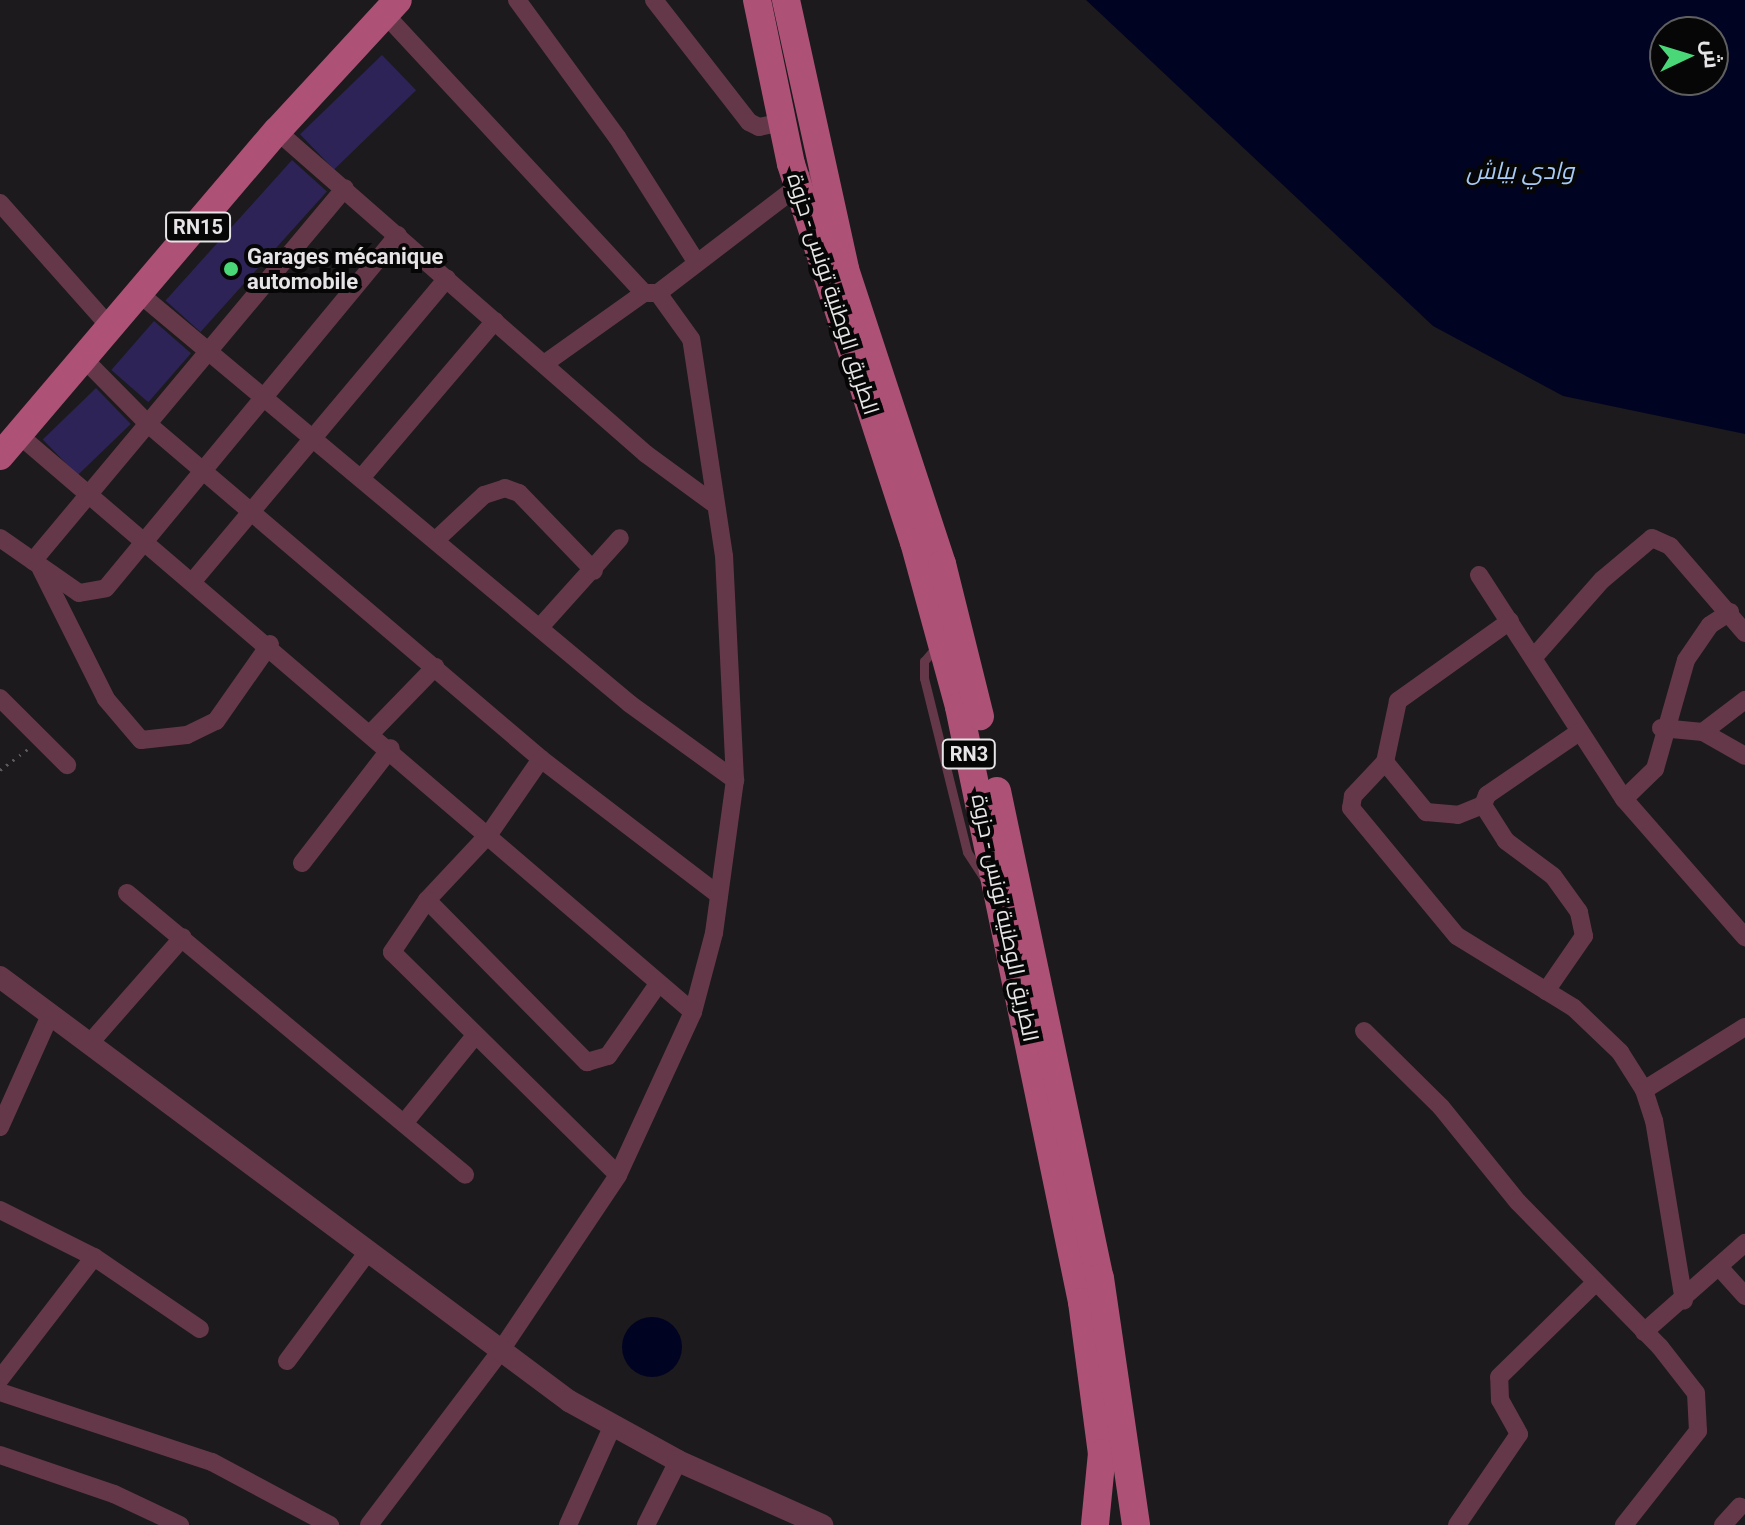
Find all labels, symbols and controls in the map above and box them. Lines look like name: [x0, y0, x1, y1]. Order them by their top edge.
north arrow: [1649, 16, 1729, 96]
text: ش: [1698, 39, 1725, 69]
water label: وادي بياش: [1466, 158, 1574, 186]
street label: الطريق الوطنية تونس - حزوة: [781, 170, 885, 418]
road number: RN15: [164, 211, 232, 243]
place label: Garages mécanique automobile: [247, 243, 443, 294]
marker: Garages mécanique automobile: [222, 260, 240, 278]
road number: RN3: [941, 738, 997, 770]
street label: الطريق الوطنية تونس - حزوة: [966, 792, 1044, 1044]

